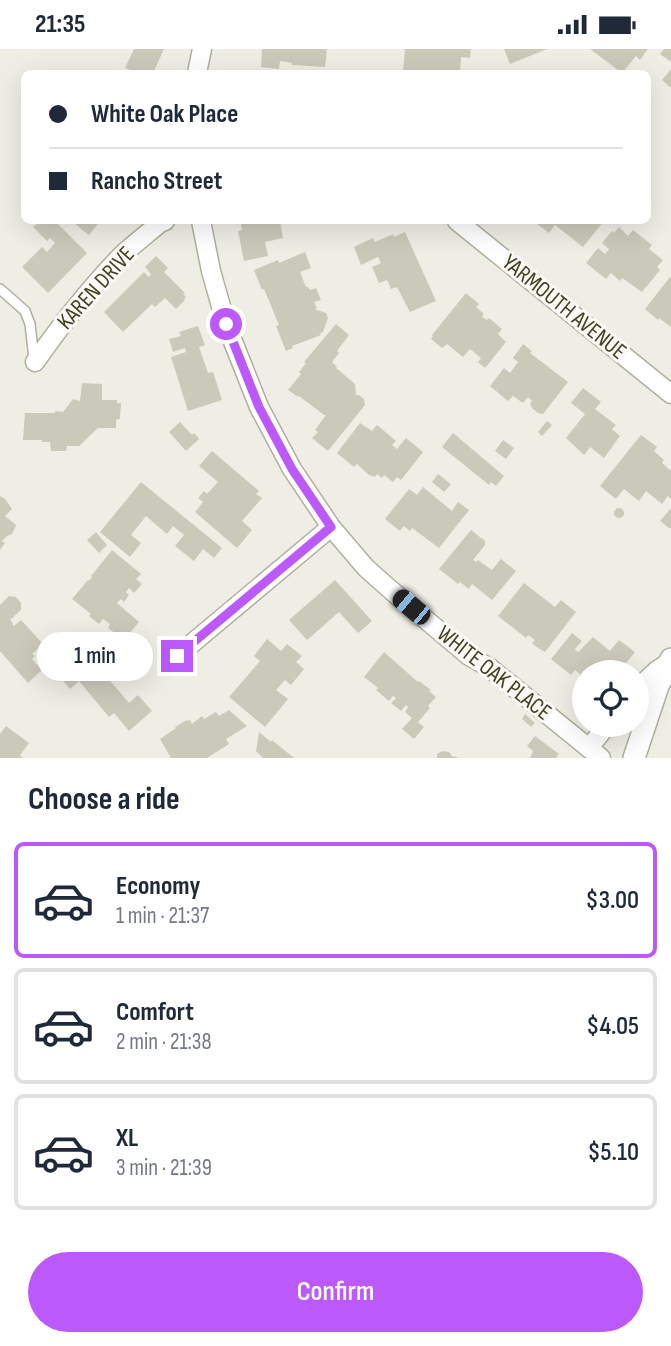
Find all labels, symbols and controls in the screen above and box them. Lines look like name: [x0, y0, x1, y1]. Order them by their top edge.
text: 21:35: [35, 9, 85, 40]
text: White Oak Place: [91, 99, 238, 130]
text: Rancho Street: [91, 166, 222, 197]
street label: KAREN DRIVE: [51, 241, 141, 335]
street label: YARMOUTH AVENUE: [496, 248, 632, 366]
route start: [210, 308, 242, 340]
car: [389, 585, 434, 629]
street label: WHITE OAK PLACE: [431, 620, 557, 726]
callout: 1 min: [37, 631, 152, 681]
route end: [161, 640, 193, 672]
text: 1 min: [74, 642, 116, 670]
map controls: [572, 660, 649, 737]
button: locate: [572, 660, 649, 737]
text: Choose a ride: [28, 780, 180, 819]
icon: car: [32, 869, 95, 932]
text: Economy: [116, 871, 200, 902]
text: $3.00: [586, 885, 639, 916]
text: 1 min · 21:37: [116, 902, 209, 930]
icon: car: [32, 995, 95, 1058]
text: Comfort: [116, 997, 194, 1028]
text: $4.05: [586, 1011, 639, 1042]
text: 2 min · 21:38: [116, 1028, 212, 1056]
icon: car: [32, 1121, 95, 1184]
text: XL: [116, 1123, 138, 1154]
text: $5.10: [587, 1137, 639, 1168]
text: 3 min · 21:39: [116, 1154, 212, 1182]
button: Confirm: [28, 1252, 643, 1332]

